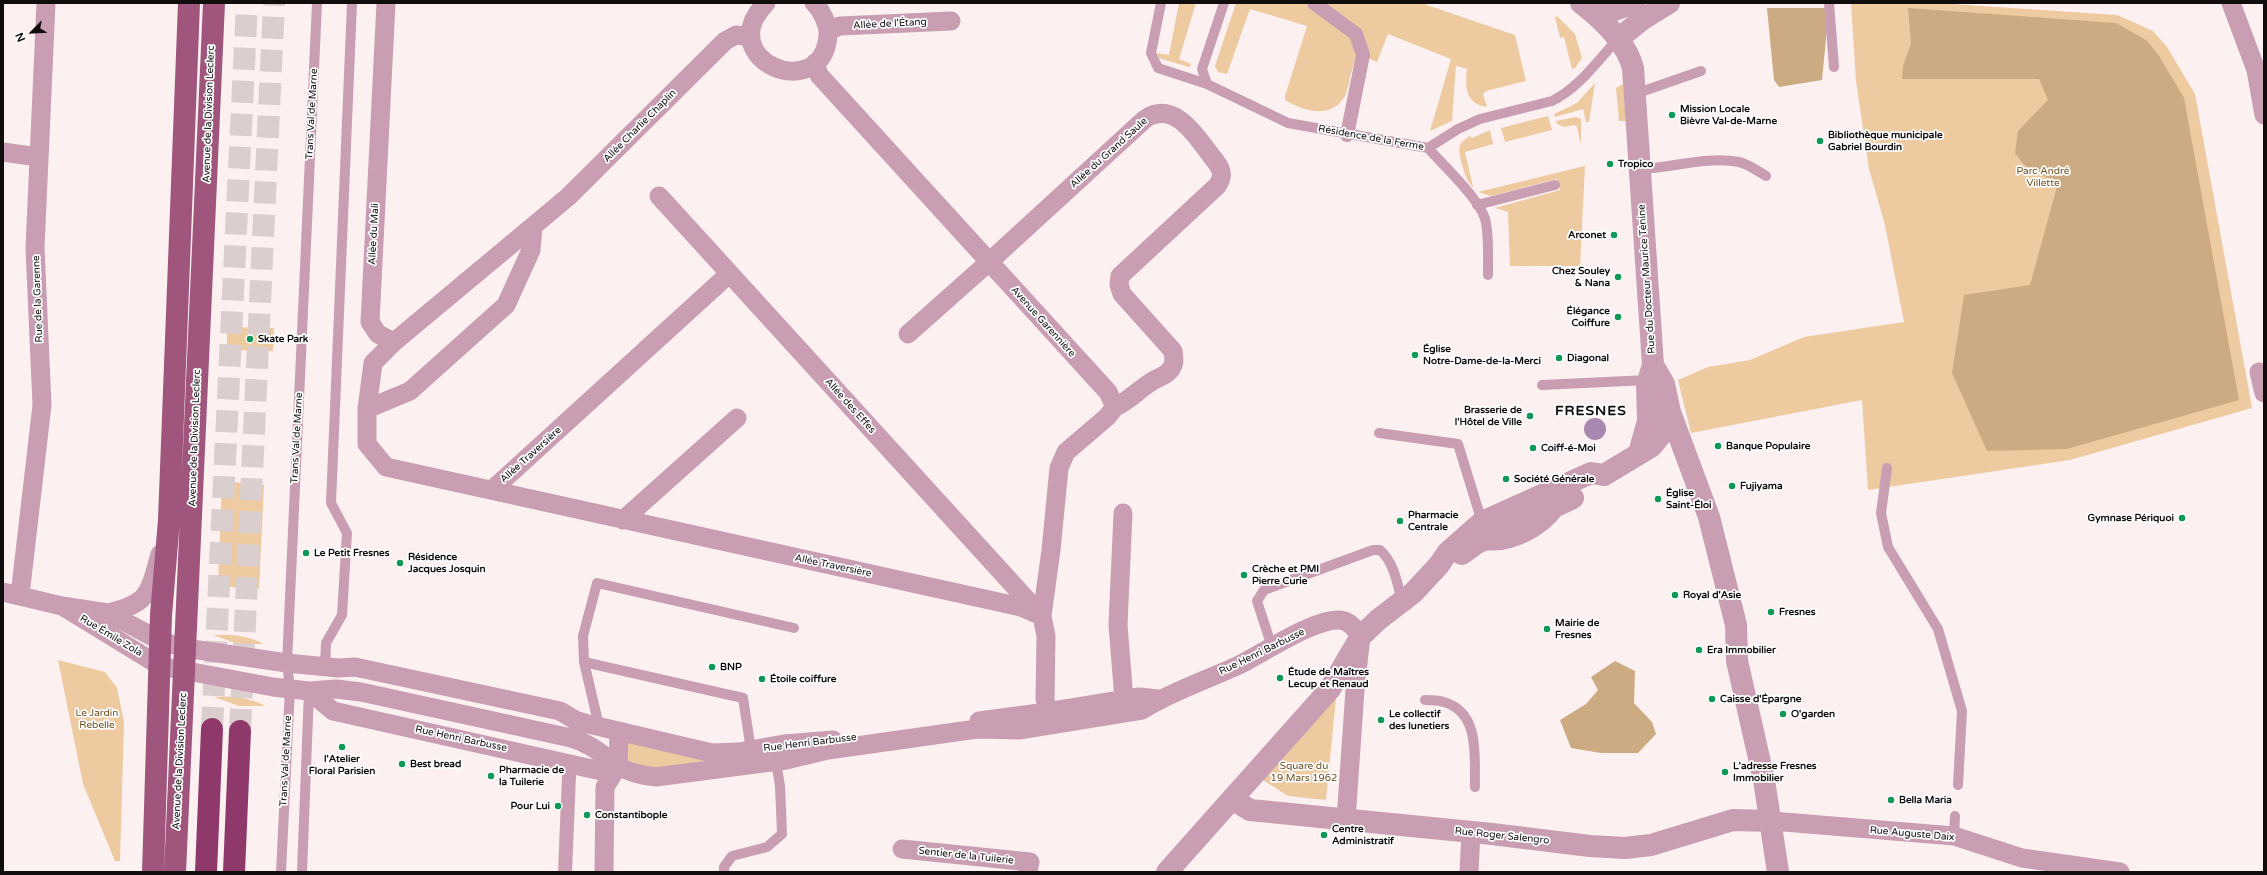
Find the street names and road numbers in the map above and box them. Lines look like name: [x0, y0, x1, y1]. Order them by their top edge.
street label: Allée de l'Étang: [853, 16, 927, 32]
street label: Avenue de la Division Leclerc: [201, 45, 217, 183]
street label: Trans Val de Marne: [304, 68, 320, 160]
street label: Allée Charlie Chaplin: [601, 87, 679, 165]
street label: Allée du Grand Saule: [1068, 115, 1150, 191]
street label: Résidence de la Ferme: [1317, 123, 1425, 153]
street label: Allée du Mali: [366, 203, 382, 265]
street label: Rue du Docteur Maurice Ténine: [1636, 204, 1658, 354]
street label: Rue de la Garenne: [30, 255, 46, 343]
street label: Avenue Garennière: [1008, 284, 1078, 360]
street label: Avenue de la Division Leclerc: [187, 369, 203, 507]
street label: Allée des Effes: [822, 376, 878, 436]
street label: Trans Val de Marne: [289, 392, 305, 484]
street label: Allée Traversière: [498, 424, 564, 486]
street label: Allée Traversière: [794, 552, 872, 580]
street label: Rue Émile Zola: [78, 613, 144, 659]
street label: Rue Henri Barbusse: [1217, 626, 1307, 678]
street label: Avenue de la Division Leclerc: [170, 692, 190, 830]
street label: Trans Val de Marne: [278, 715, 294, 807]
street label: Rue Henri Barbusse: [414, 723, 508, 755]
street label: Rue Henri Barbusse: [763, 731, 857, 755]
street label: Rue Auguste Daix: [1869, 824, 1955, 844]
street label: Rue Roger Salengro: [1454, 825, 1550, 847]
street label: Sentier de la Tuilerie: [918, 845, 1014, 867]

